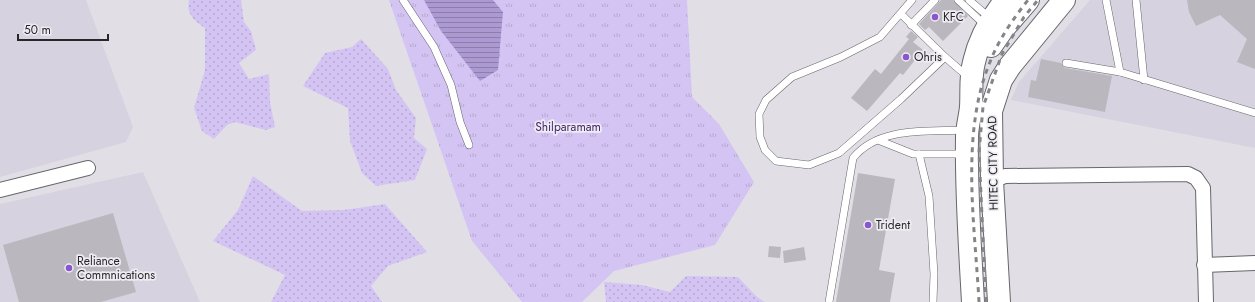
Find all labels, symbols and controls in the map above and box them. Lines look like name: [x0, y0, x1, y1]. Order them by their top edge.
place label: KFC: [943, 8, 964, 26]
marker: KFC: [930, 12, 940, 22]
scale bar: [18, 16, 108, 42]
text: 50 m: [24, 21, 51, 39]
place label: Ohris: [914, 48, 942, 66]
marker: Ohris: [901, 52, 911, 62]
street label: HITEC CITY ROAD: [983, 115, 1003, 211]
park label: Shilparamam: [535, 118, 601, 136]
place label: Trident: [876, 216, 910, 234]
marker: Trident: [863, 220, 873, 230]
place label: Reliance Commnications: [77, 252, 155, 284]
marker: Reliance Commnications: [64, 263, 74, 273]

